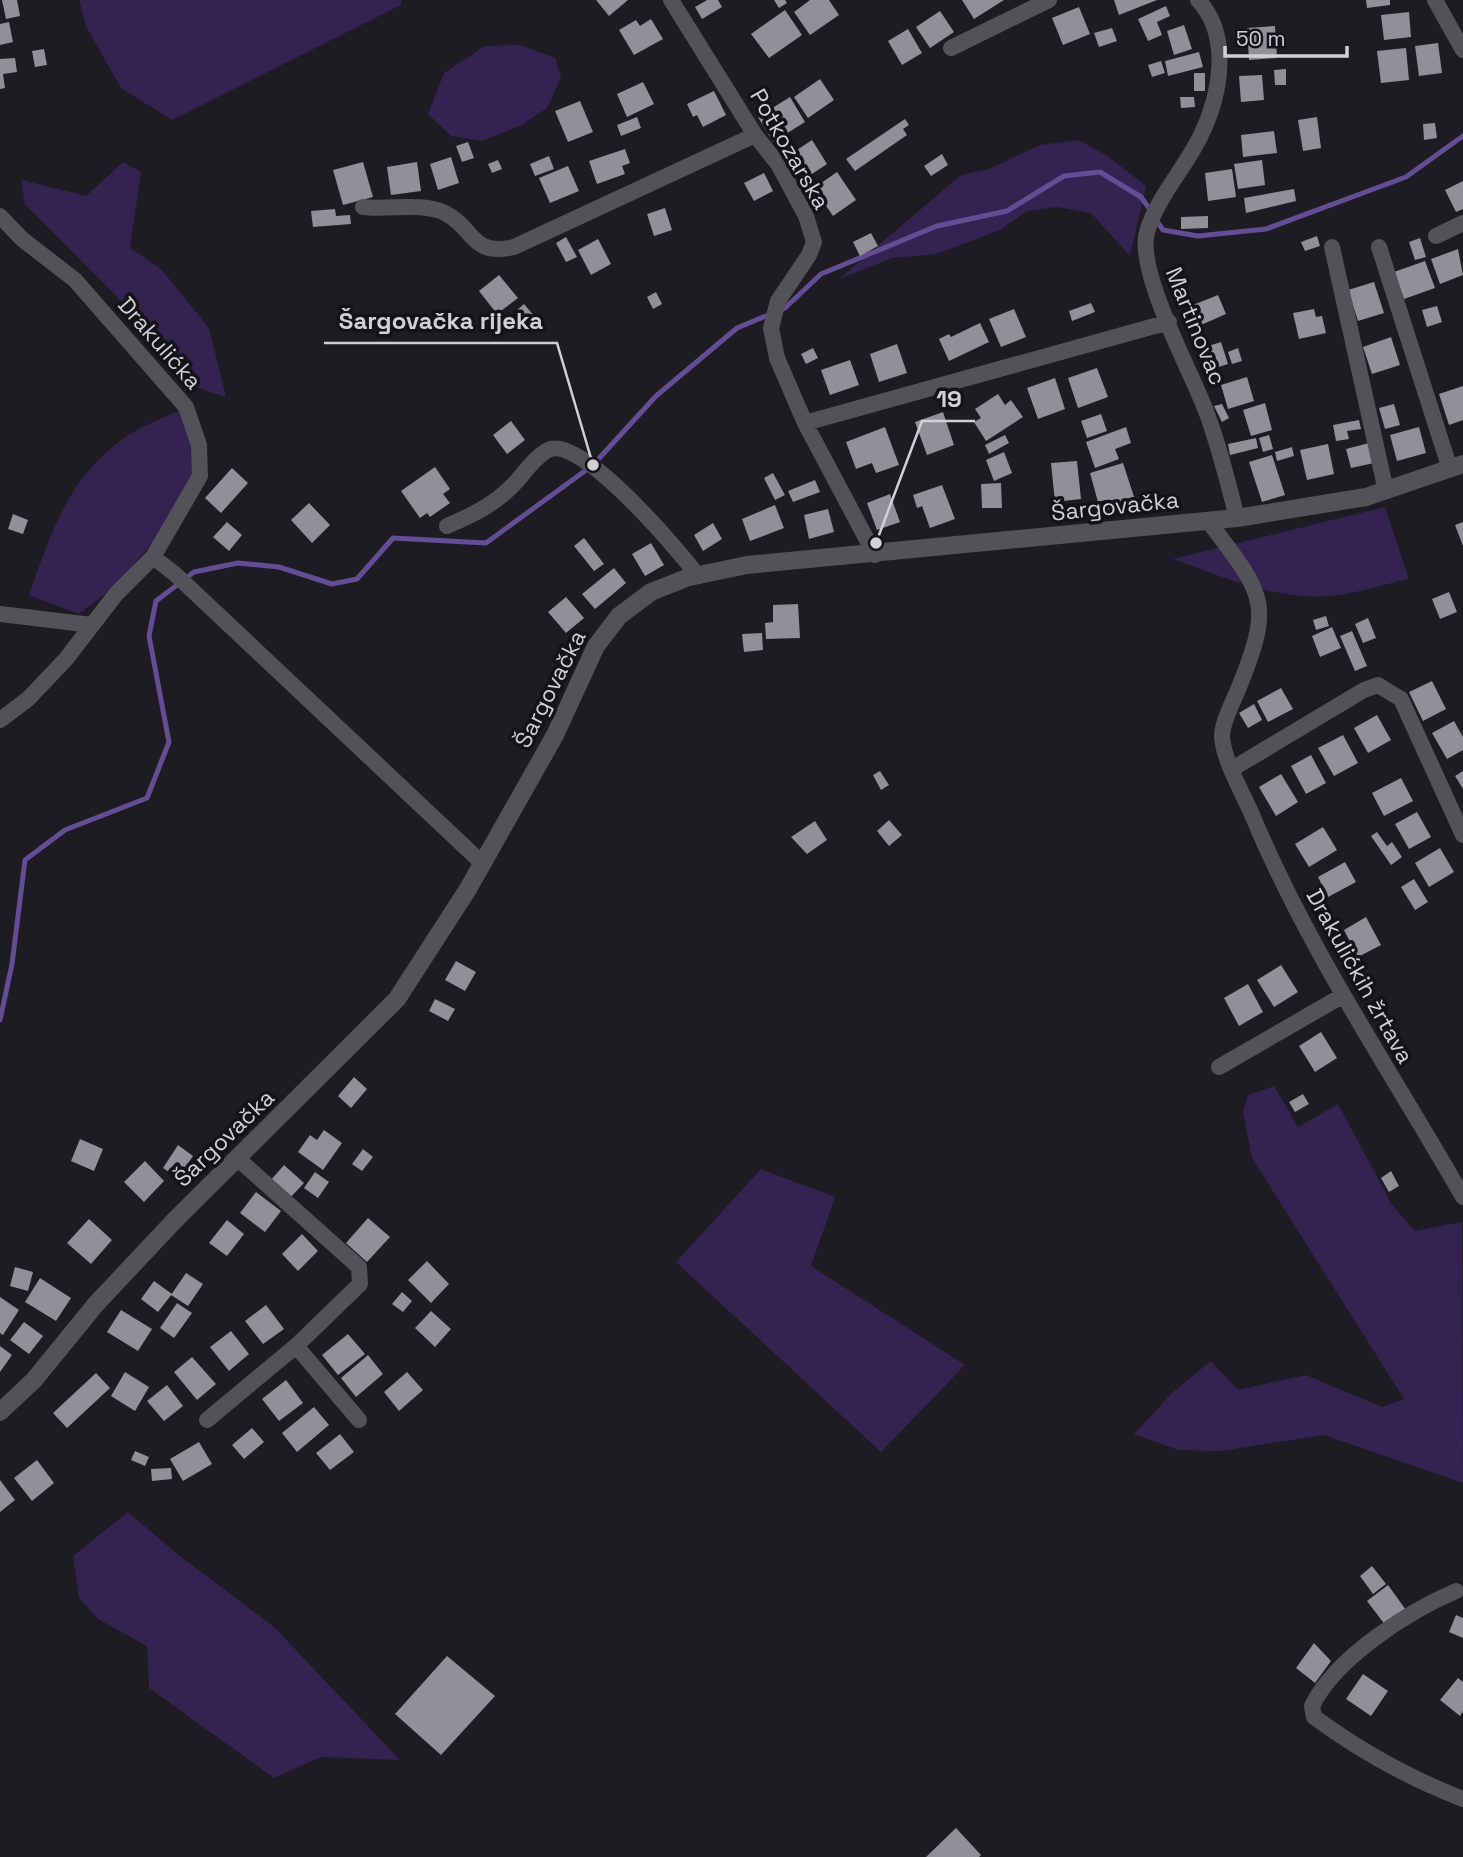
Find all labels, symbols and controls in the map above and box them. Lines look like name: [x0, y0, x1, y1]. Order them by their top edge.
scale bar: [1225, 14, 1348, 58]
text: 50 m: [1236, 25, 1286, 52]
street label: Potkozarska: [743, 83, 837, 215]
street label: Martinovac: [1159, 263, 1233, 389]
street label: Drakulićka: [111, 290, 209, 396]
callout: Šargovačka rijeka: [324, 298, 557, 343]
text: Šargovačka rijeka: [339, 305, 543, 336]
callout: 19: [922, 376, 975, 421]
text: 19: [936, 383, 962, 414]
street label: Šargovačka: [1050, 484, 1180, 528]
street label: Šargovačka: [508, 625, 592, 753]
street label: Drakulićkih žrtava: [1300, 883, 1420, 1069]
street label: Šargovačka: [167, 1083, 281, 1193]

